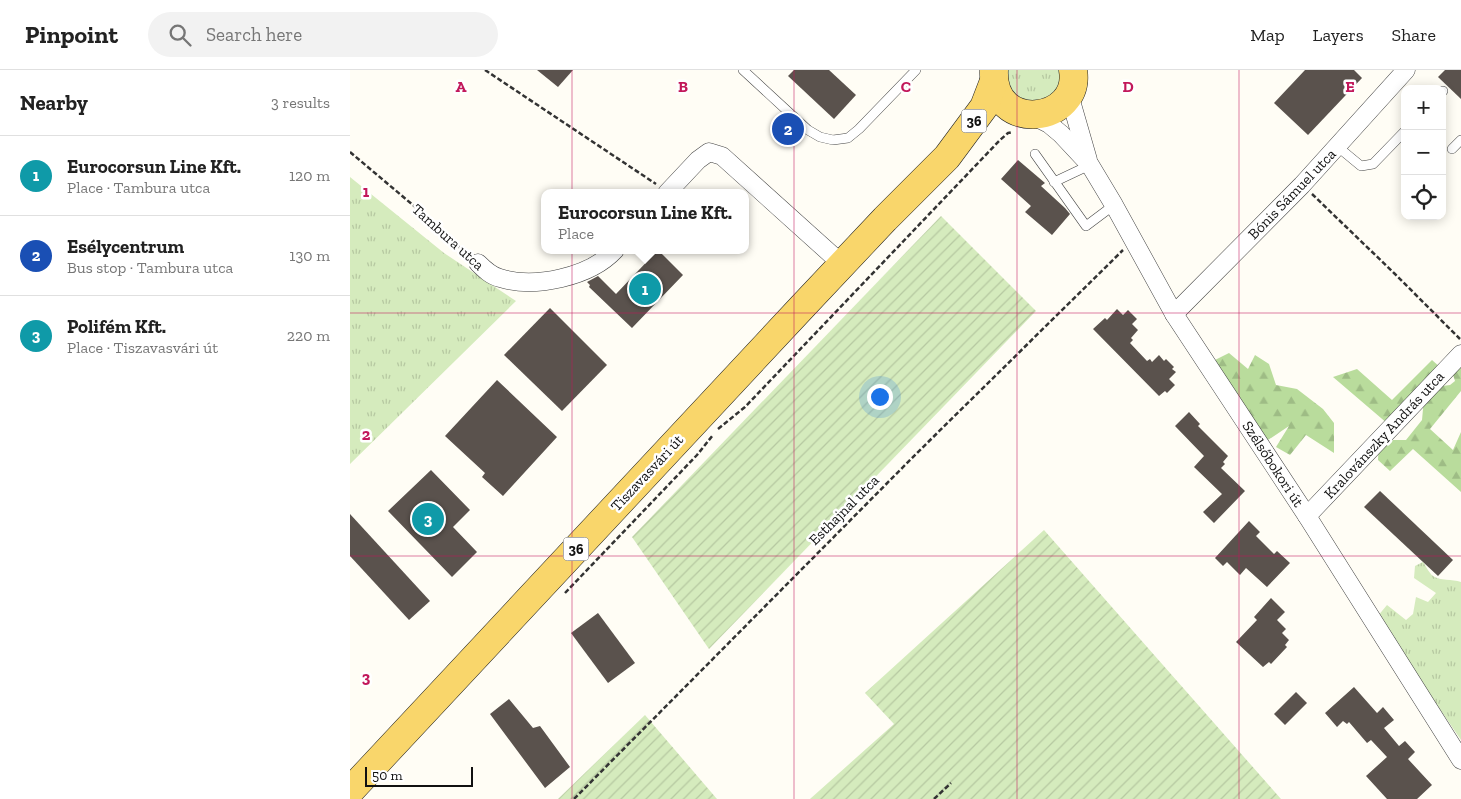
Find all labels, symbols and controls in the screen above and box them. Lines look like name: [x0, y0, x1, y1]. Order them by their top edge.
search box: [148, 12, 498, 57]
text: Pinpoint: [25, 20, 118, 49]
icon: search: [166, 21, 194, 49]
text: Search here: [206, 23, 302, 46]
text: Map: [1250, 24, 1285, 46]
text: Layers: [1313, 24, 1364, 46]
text: Share: [1392, 24, 1436, 46]
text: A: [456, 77, 467, 96]
text: B: [678, 77, 688, 96]
text: C: [901, 77, 911, 96]
text: D: [1122, 77, 1134, 96]
text: E: [1345, 77, 1355, 96]
map controls: [1401, 85, 1446, 220]
button: +: [1401, 85, 1446, 130]
text: Nearby: [20, 90, 88, 115]
text: 3 results: [271, 93, 330, 112]
pin: 2: [772, 110, 804, 148]
road number: 36: [962, 110, 986, 132]
button: −: [1401, 130, 1446, 175]
street label: Bónis Sámuel utca: [1244, 145, 1340, 243]
text: Eurocorsun Line Kft.: [67, 155, 241, 178]
text: 1: [33, 166, 39, 185]
text: 120 m: [289, 166, 330, 185]
button: locate: [1401, 175, 1446, 220]
text: Place · Tambura utca: [67, 178, 210, 197]
text: 1: [363, 182, 370, 201]
popup: [541, 189, 749, 254]
street label: Tambura utca: [408, 200, 488, 274]
text: Eurocorsun Line Kft.: [558, 201, 732, 224]
text: Place: [558, 224, 594, 243]
text: Esélycentrum: [67, 235, 184, 258]
text: 2: [32, 246, 40, 265]
text: 130 m: [289, 246, 330, 265]
text: Bus stop · Tambura utca: [67, 258, 233, 277]
pin: 1: [629, 270, 661, 308]
text: Polifém Kft.: [67, 315, 166, 338]
text: 3: [32, 326, 40, 345]
text: 220 m: [287, 326, 330, 345]
text: Place · Tiszavasvári út: [67, 338, 218, 357]
street label: Kralovánszky András utca: [1320, 367, 1448, 503]
your location: [867, 384, 893, 410]
street label: Szélsőbokori út: [1238, 418, 1308, 511]
text: 2: [362, 425, 371, 444]
street label: Tiszavasvári út: [607, 431, 687, 515]
street label: Esthajnal utca: [805, 471, 883, 549]
pin: 3: [412, 500, 444, 538]
road number: 36: [564, 538, 588, 560]
text: 3: [362, 668, 371, 687]
scale bar: [365, 764, 472, 787]
text: 50 m: [372, 767, 403, 784]

